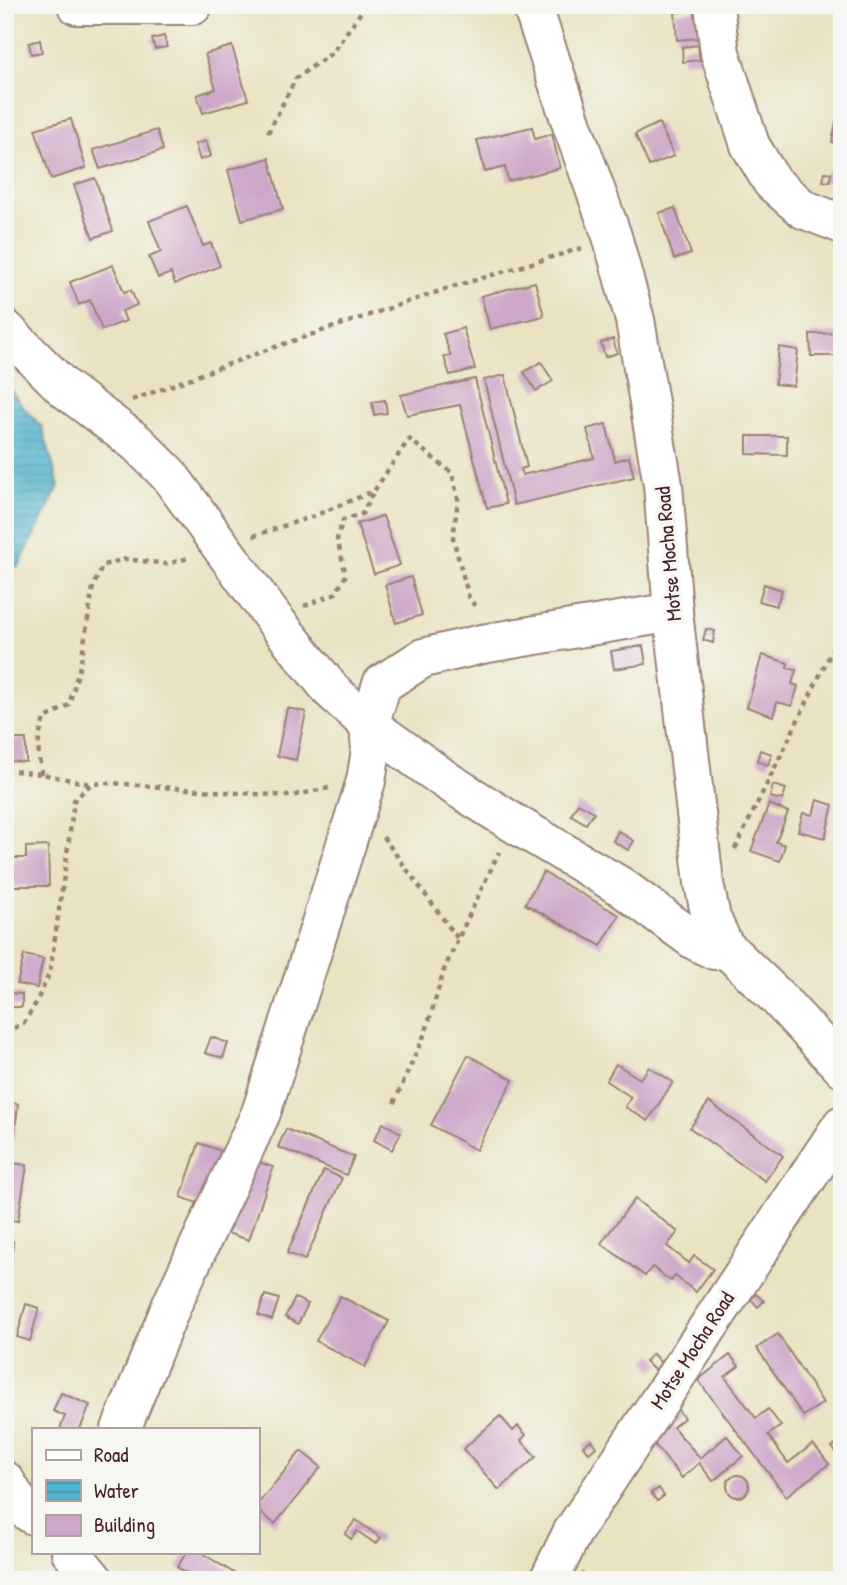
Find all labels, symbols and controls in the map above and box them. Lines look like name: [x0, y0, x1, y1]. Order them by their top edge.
street label: Motse Mocha Road: [648, 486, 688, 622]
street label: Motse Mocha Road: [643, 1286, 741, 1414]
legend: [32, 1428, 259, 1554]
text: Road: [94, 1440, 128, 1469]
text: Water: [94, 1476, 139, 1505]
text: Building: [94, 1510, 155, 1539]

